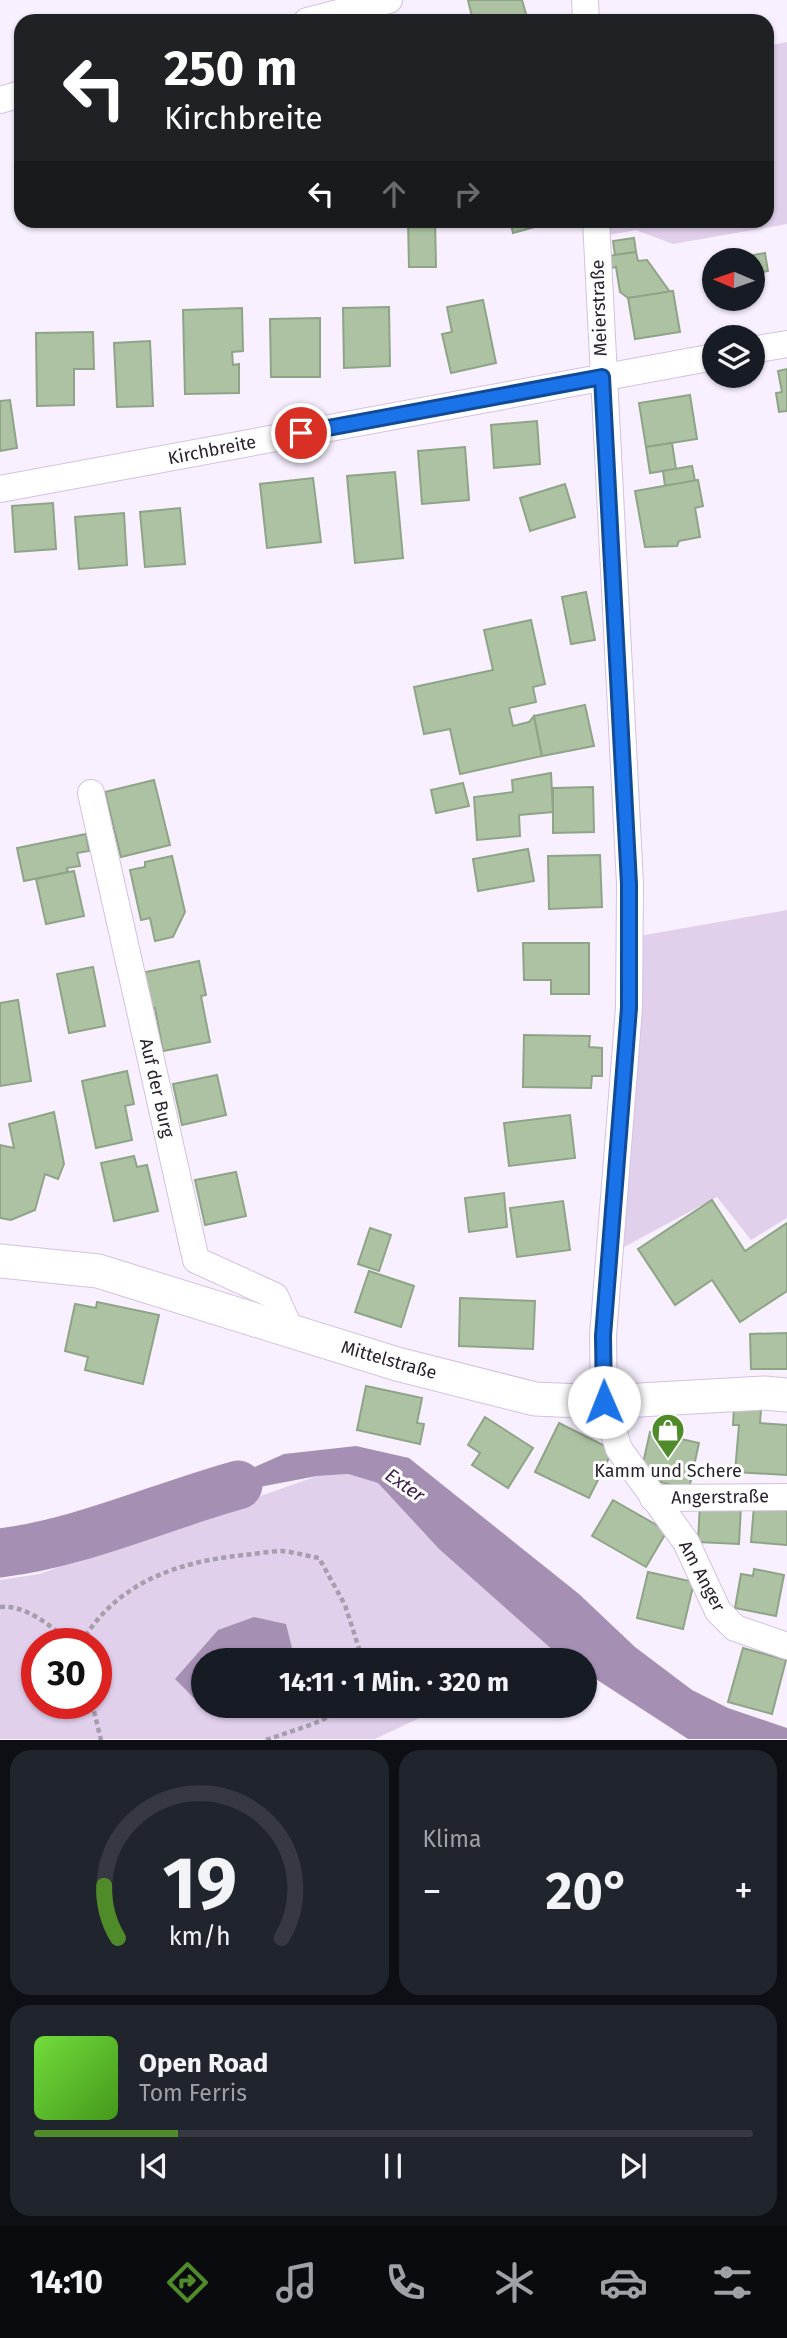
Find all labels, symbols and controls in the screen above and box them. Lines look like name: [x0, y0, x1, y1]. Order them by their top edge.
text: 250 m: [164, 39, 297, 98]
icon: left: [49, 42, 140, 133]
text: Kirchbreite: [164, 99, 323, 137]
icon: left: [302, 175, 340, 213]
icon: ahead: [375, 175, 413, 213]
icon: right: [448, 175, 486, 213]
north arrow: [702, 248, 765, 312]
map controls: [702, 248, 765, 388]
street label: Meierstraße: [586, 259, 612, 357]
button: layers: [702, 325, 765, 388]
pin: [271, 403, 331, 463]
icon: arrive: [282, 414, 320, 452]
street label: Kirchbreite: [166, 431, 258, 469]
street label: Auf der Burg: [135, 1036, 179, 1140]
street label: Mittelstraße: [339, 1336, 439, 1384]
position arrow: [567, 1365, 641, 1439]
shop icon: Kamm und Schere: [649, 1411, 687, 1460]
place label: Kamm und Schere: [594, 1460, 742, 1482]
water label: Exter: [381, 1463, 430, 1507]
street label: Angerstraße: [671, 1485, 769, 1509]
street label: Am Anger: [674, 1537, 730, 1615]
speed limit sign: 30: [21, 1628, 112, 1719]
text: 14:11 · 1 Min. · 320 m: [279, 1667, 509, 1698]
text: Klima: [423, 1825, 482, 1853]
text: 19: [162, 1841, 237, 1928]
text: 20°: [546, 1860, 630, 1923]
text: −: [423, 1868, 442, 1914]
text: +: [734, 1868, 753, 1914]
text: km/h: [168, 1922, 230, 1952]
text: Open Road: [139, 2048, 268, 2079]
text: Tom Ferris: [139, 2079, 247, 2107]
icon: previous: [135, 2147, 173, 2185]
icon: pause: [374, 2147, 412, 2185]
icon: next: [614, 2147, 652, 2185]
icon: directions: [163, 2258, 212, 2307]
icon: music: [272, 2258, 321, 2307]
icon: phone: [381, 2258, 430, 2307]
icon: climate: [490, 2258, 539, 2307]
icon: car: [599, 2258, 648, 2307]
icon: filters: [708, 2258, 757, 2307]
text: 14:10: [30, 2263, 103, 2301]

